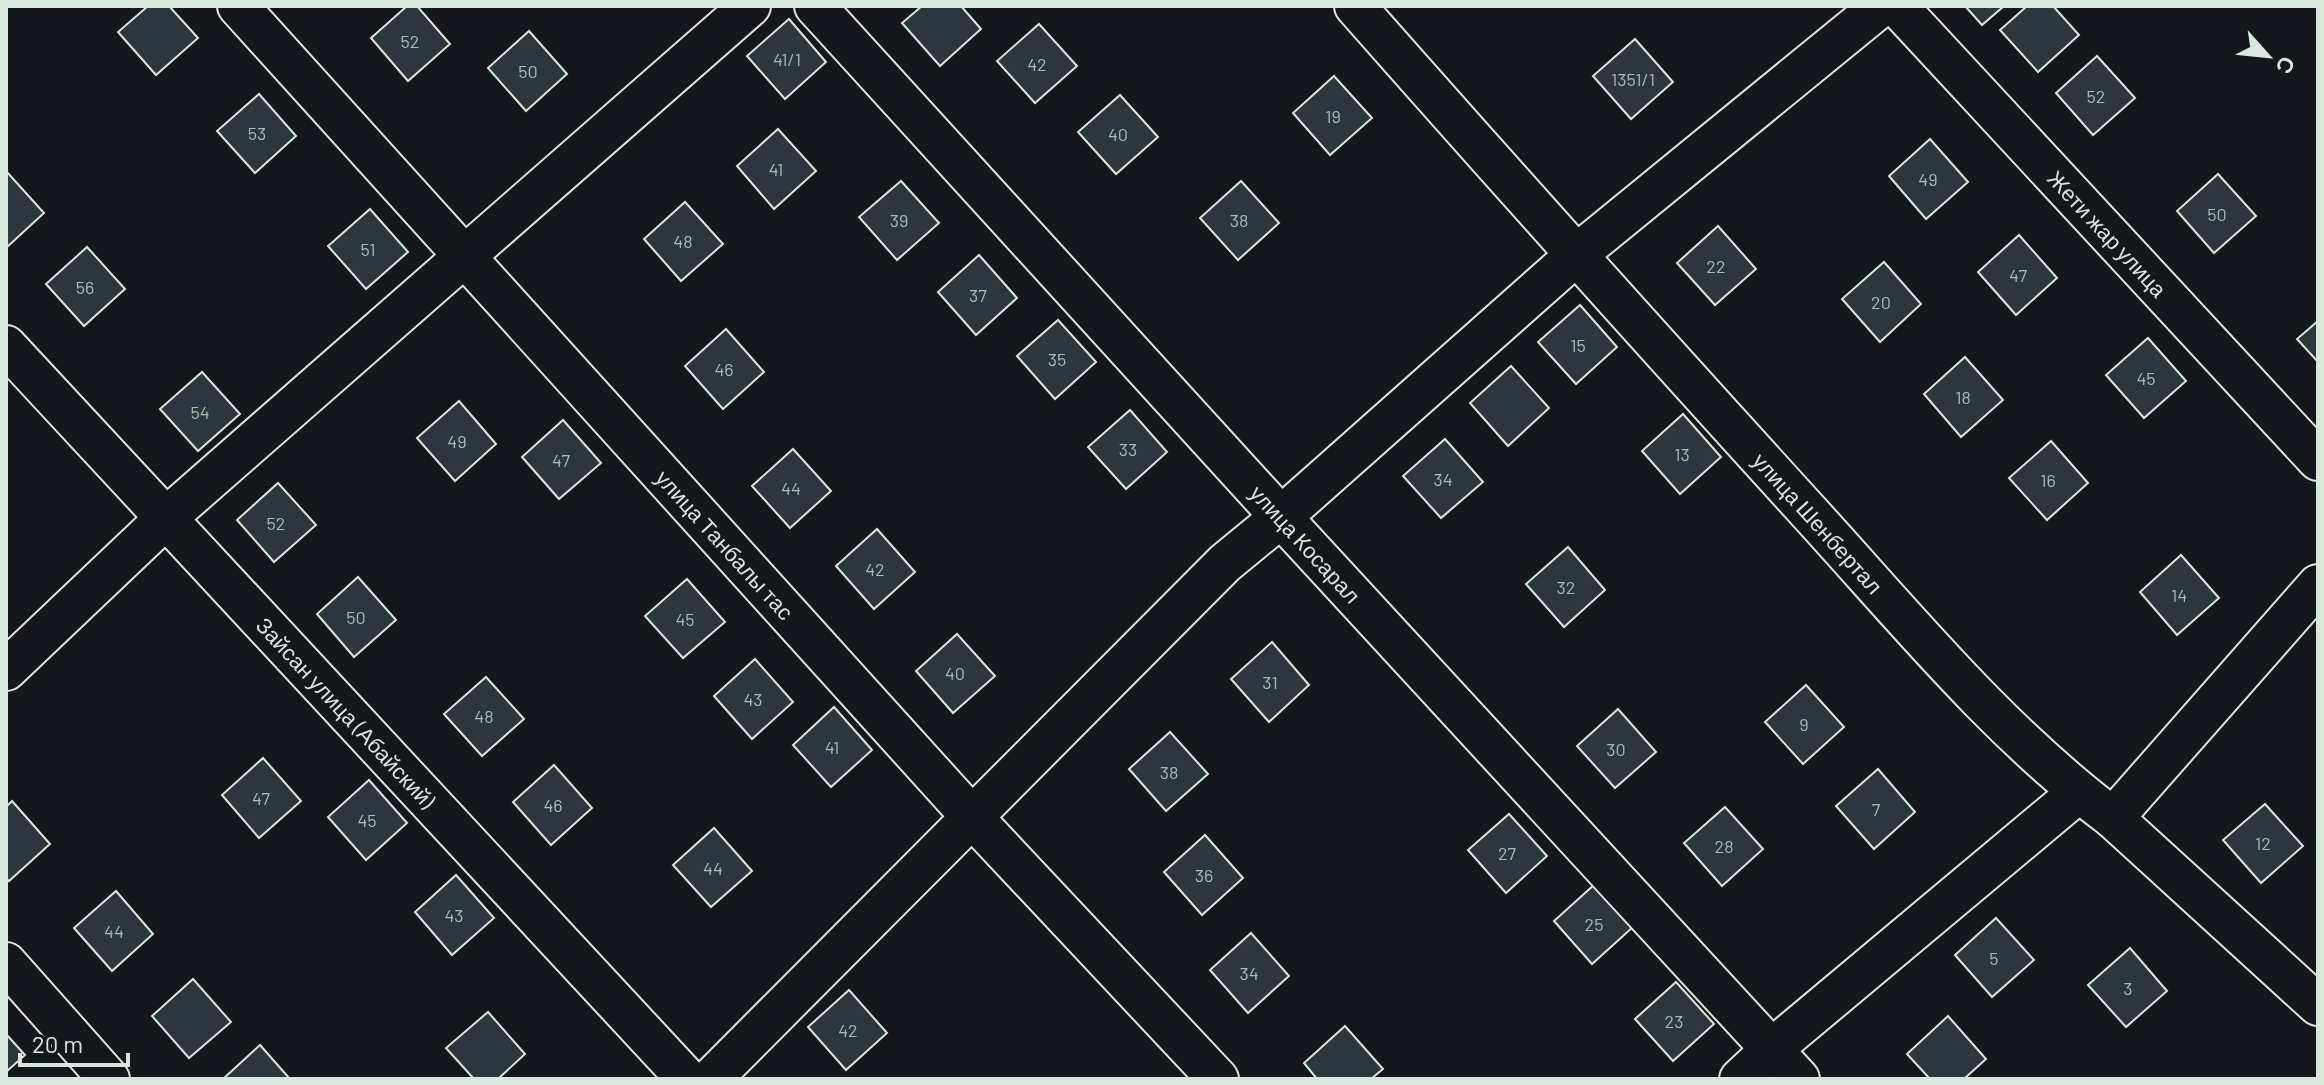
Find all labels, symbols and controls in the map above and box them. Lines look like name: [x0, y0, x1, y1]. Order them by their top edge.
north arrow: [2228, 16, 2308, 96]
house number: 52: [401, 30, 419, 52]
house number: 41/1: [773, 48, 801, 70]
house number: 42: [1027, 53, 1047, 75]
text: С: [2271, 53, 2302, 79]
house number: 50: [518, 60, 538, 82]
house number: 1351/1: [1611, 68, 1655, 90]
house number: 52: [2087, 85, 2105, 107]
house number: 19: [1325, 105, 1341, 127]
house number: 53: [248, 122, 266, 144]
house number: 40: [1108, 123, 1128, 145]
house number: 41: [769, 158, 783, 180]
street label: Жети жар улица: [2043, 165, 2173, 302]
house number: 49: [1918, 168, 1938, 190]
house number: 50: [2207, 203, 2227, 225]
house number: 39: [890, 209, 908, 231]
house number: 38: [1230, 209, 1248, 231]
house number: 48: [673, 230, 693, 252]
house number: 51: [360, 238, 376, 260]
house number: 22: [1706, 255, 1726, 277]
house number: 47: [2009, 264, 2027, 286]
house number: 56: [76, 276, 94, 298]
house number: 37: [969, 284, 987, 306]
house number: 20: [1871, 291, 1891, 313]
house number: 15: [1570, 334, 1586, 356]
house number: 35: [1048, 348, 1066, 370]
house number: 46: [714, 358, 734, 380]
house number: 45: [2136, 367, 2156, 389]
house number: 18: [1955, 386, 1971, 408]
house number: 54: [190, 401, 210, 423]
house number: 49: [447, 430, 467, 452]
house number: 33: [1119, 438, 1137, 460]
house number: 13: [1674, 443, 1690, 465]
street label: улица Шенбертал: [1747, 447, 1888, 599]
house number: 47: [552, 449, 570, 471]
street label: улица Танбалы тас: [650, 464, 799, 624]
house number: 34: [1433, 468, 1453, 490]
house number: 16: [2040, 469, 2056, 491]
house number: 44: [781, 477, 801, 499]
street label: улица Косарал: [1244, 480, 1366, 608]
house number: 52: [267, 512, 285, 534]
house number: 42: [865, 558, 885, 580]
house number: 32: [1557, 576, 1575, 598]
house number: 14: [2171, 584, 2187, 606]
house number: 50: [346, 606, 366, 628]
house number: 45: [675, 608, 695, 630]
street label: Зайсан улица (Абайский): [251, 612, 441, 813]
house number: 40: [945, 662, 965, 684]
house number: 31: [1262, 671, 1278, 693]
house number: 43: [743, 688, 763, 710]
house number: 48: [474, 705, 494, 727]
house number: 9: [1799, 713, 1809, 735]
house number: 41: [825, 736, 839, 758]
house number: 30: [1606, 738, 1626, 760]
house number: 38: [1160, 761, 1178, 783]
house number: 47: [252, 787, 270, 809]
house number: 46: [543, 794, 563, 816]
house number: 7: [1872, 798, 1881, 820]
house number: 45: [357, 809, 377, 831]
house number: 12: [2255, 832, 2271, 854]
house number: 28: [1714, 835, 1734, 857]
house number: 27: [1498, 842, 1517, 864]
house number: 44: [703, 857, 723, 879]
house number: 36: [1195, 864, 1213, 886]
house number: 43: [444, 904, 464, 926]
house number: 25: [1585, 913, 1603, 935]
house number: 44: [104, 920, 124, 942]
house number: 5: [1989, 947, 1999, 969]
house number: 34: [1239, 962, 1259, 984]
house number: 3: [2123, 977, 2133, 999]
house number: 23: [1665, 1010, 1683, 1032]
scale bar: [20, 1017, 128, 1067]
house number: 42: [838, 1019, 858, 1041]
text: 20 m: [32, 1029, 83, 1058]

